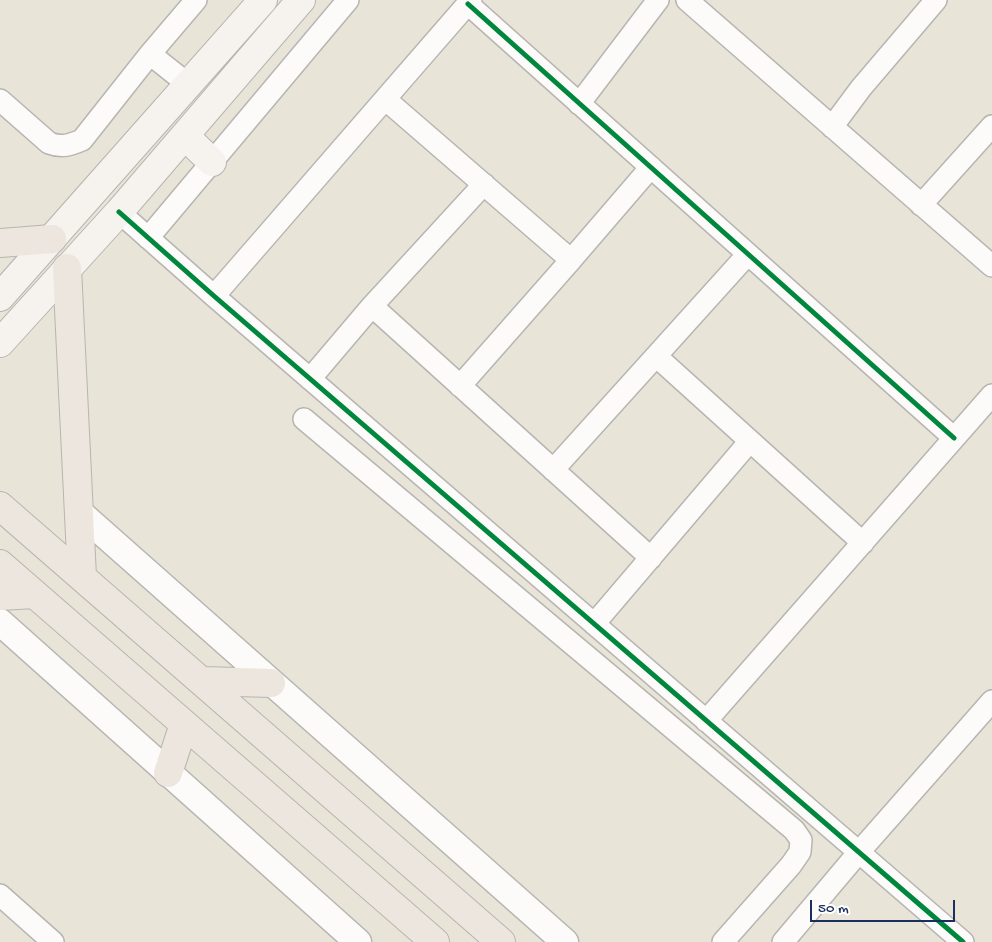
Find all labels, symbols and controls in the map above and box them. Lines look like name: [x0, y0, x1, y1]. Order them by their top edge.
scale bar: [812, 890, 957, 922]
text: 50 m: [818, 900, 849, 918]

